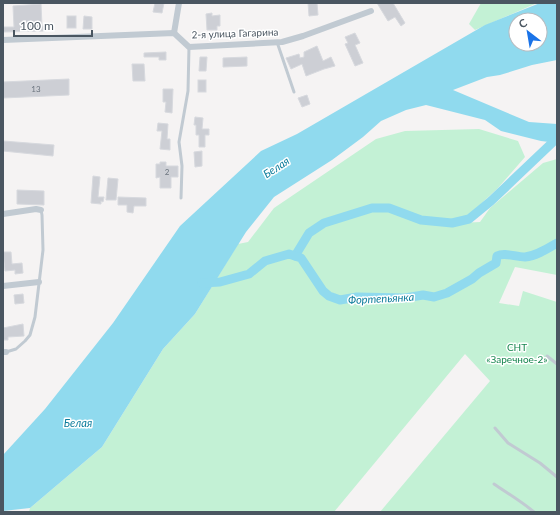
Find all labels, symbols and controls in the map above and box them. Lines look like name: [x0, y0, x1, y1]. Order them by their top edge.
scale bar: [14, 12, 92, 38]
north arrow: [508, 12, 548, 52]
text: С: [516, 15, 530, 30]
text: 100 m: [20, 18, 54, 33]
street label: 2-я улица Гагарина: [191, 25, 279, 41]
house number: 13: [31, 84, 41, 94]
water label: Белая: [260, 153, 292, 180]
house number: 2: [165, 167, 170, 177]
water label: Фортепьянка: [348, 290, 415, 306]
park label: СНТ «Заречное-2»: [486, 341, 548, 365]
water label: Белая: [64, 416, 93, 429]

